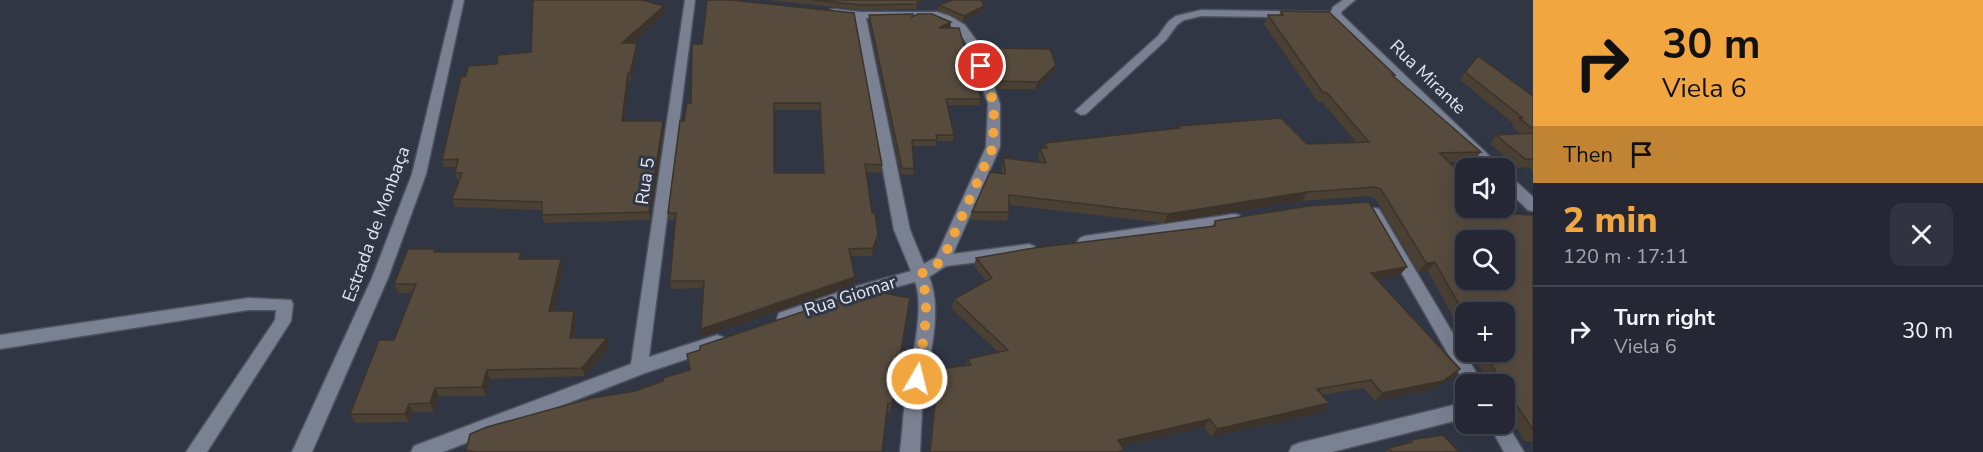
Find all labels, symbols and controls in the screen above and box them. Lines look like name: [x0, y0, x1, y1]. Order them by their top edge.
text: 30 m: [1662, 16, 1761, 73]
icon: right: [1563, 24, 1641, 102]
street label: Rua Mirante: [1384, 34, 1472, 120]
pin: [955, 40, 1006, 91]
icon: arrive: [964, 49, 997, 82]
text: Viela 6: [1662, 70, 1747, 107]
icon: arrive: [1625, 138, 1658, 171]
text: Then: [1563, 140, 1613, 170]
street label: Estrada de Monbaça: [337, 143, 415, 305]
street label: Rua 5: [630, 156, 660, 206]
map controls: [1455, 158, 1515, 434]
button: sound: [1455, 158, 1515, 218]
text: 2 min: [1563, 196, 1658, 245]
button: close: [1890, 203, 1953, 266]
button: search: [1455, 230, 1515, 290]
text: 120 m · 17:11: [1563, 243, 1689, 270]
street label: Rua Giomar: [801, 270, 899, 322]
button: +: [1455, 302, 1515, 362]
text: Turn right: [1614, 303, 1715, 333]
icon: right: [1563, 315, 1596, 348]
text: 30 m: [1902, 316, 1953, 346]
text: Viela 6: [1614, 333, 1677, 360]
position arrow: [885, 347, 949, 411]
button: −: [1455, 374, 1515, 434]

